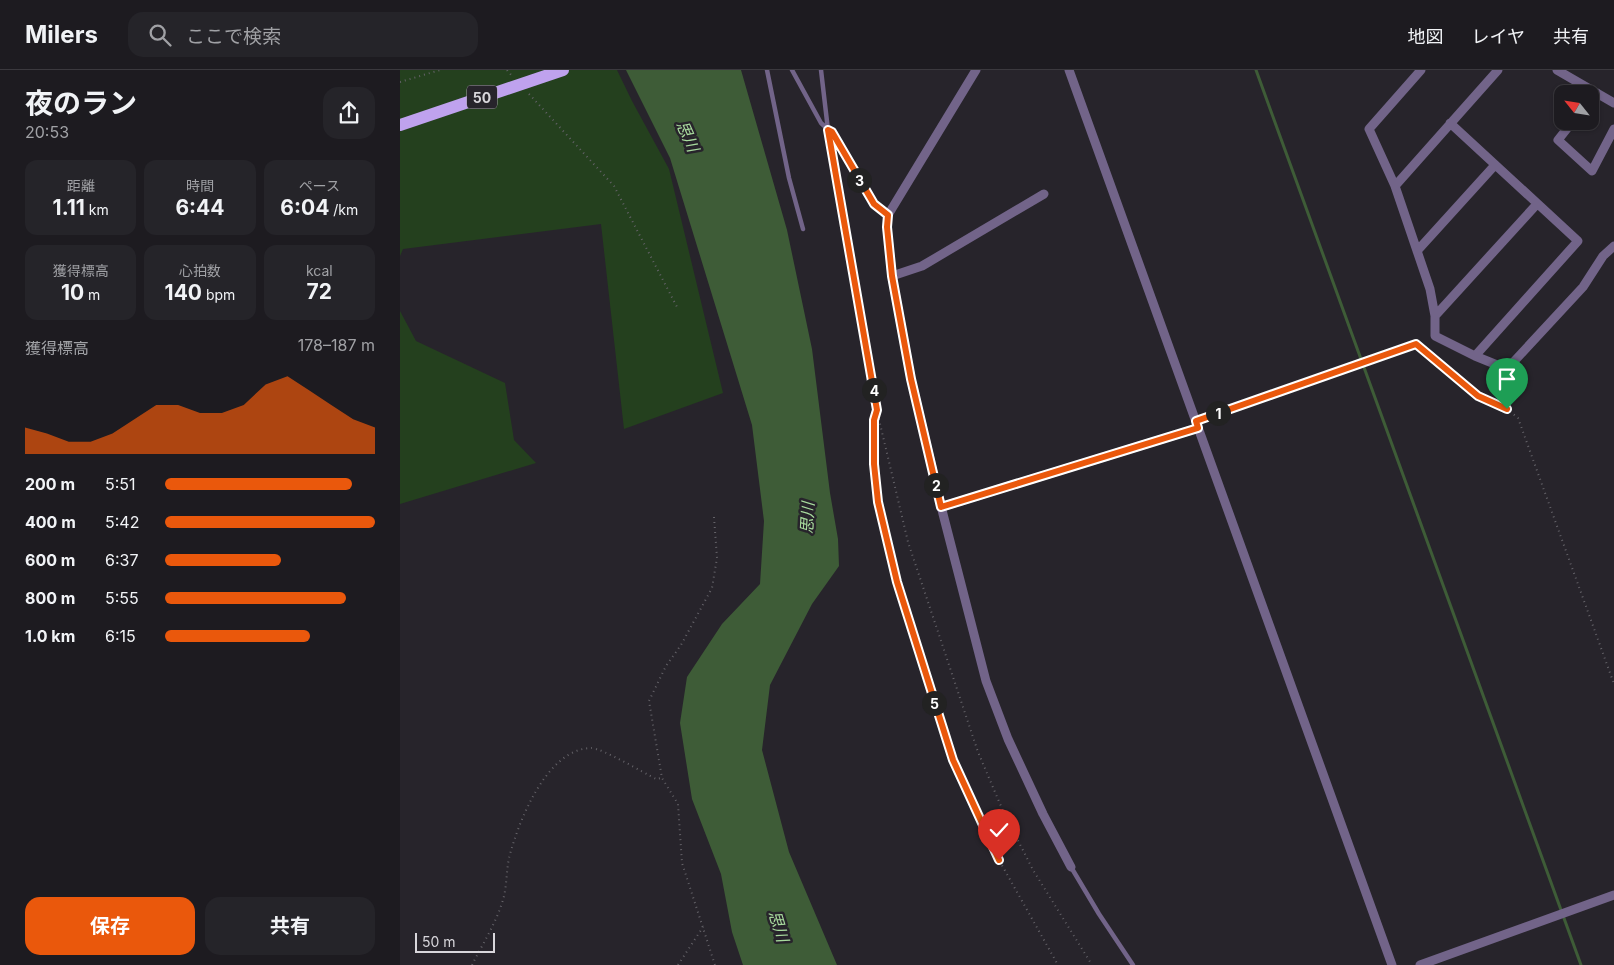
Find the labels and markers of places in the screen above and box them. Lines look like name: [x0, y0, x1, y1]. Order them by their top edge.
pin: 3: [846, 168, 872, 192]
pin: [1486, 358, 1528, 409]
pin: 4: [862, 378, 886, 402]
pin: 1: [1206, 400, 1230, 426]
pin: 2: [924, 472, 948, 498]
pin: 5: [922, 690, 946, 716]
pin: [978, 809, 1020, 860]

